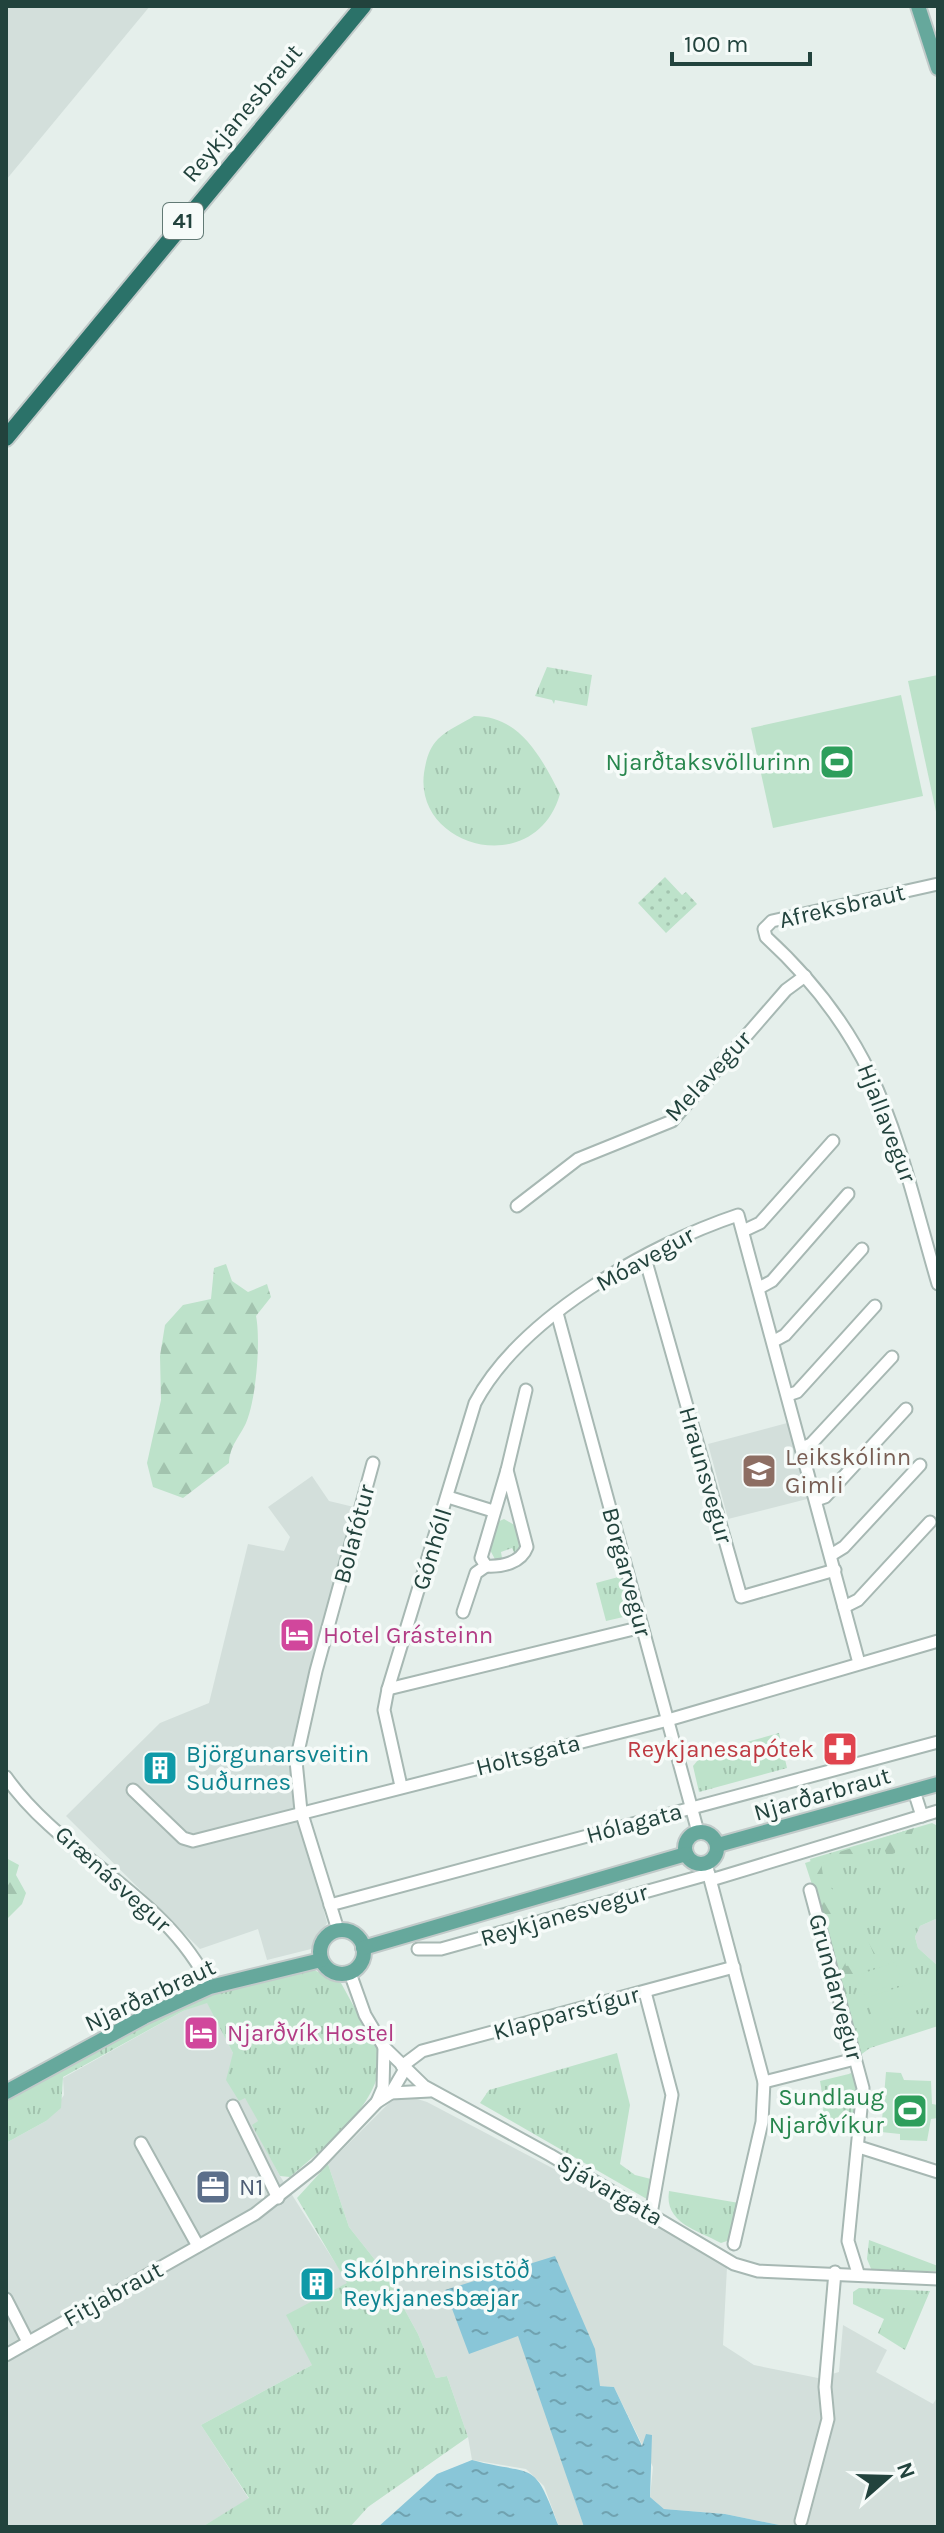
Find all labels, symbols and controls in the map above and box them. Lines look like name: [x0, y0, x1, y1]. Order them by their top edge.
scale bar: [672, 16, 810, 66]
text: 100 m: [684, 30, 749, 58]
street label: Reykjanesbraut: [176, 38, 308, 188]
road number: 41: [163, 203, 203, 239]
sports icon: Njarðtaksvöllurinn: [818, 743, 856, 781]
place label: Njarðtaksvöllurinn: [605, 748, 811, 776]
street label: Afreksbraut: [776, 878, 908, 934]
street label: Melavegur: [659, 1025, 757, 1127]
street label: Hjallavegur: [852, 1060, 923, 1186]
street label: Móavegur: [591, 1220, 699, 1297]
street label: Hraunsvegur: [673, 1404, 739, 1547]
place label: Leikskólinn Gimli: [785, 1443, 911, 1499]
school or university icon: Leikskólinn Gimli: [740, 1452, 778, 1490]
street label: Bolafótur: [327, 1481, 381, 1587]
street label: Borgarvegur: [596, 1504, 658, 1640]
street label: Gónhóll: [406, 1505, 458, 1593]
hotel icon: Hotel Grásteinn: [278, 1616, 316, 1654]
place label: Hotel Grásteinn: [323, 1621, 493, 1649]
street label: Holtsgata: [473, 1729, 583, 1781]
pharmacy icon: Reykjanesapótek: [821, 1730, 859, 1768]
place label: Reykjanesapótek: [627, 1735, 814, 1763]
place label: Björgunarsveitin Suðurnes: [186, 1740, 369, 1796]
building icon: Björgunarsveitin Suðurnes: [141, 1749, 179, 1787]
street label: Njarðarbraut: [750, 1761, 894, 1827]
street label: Hólagata: [583, 1797, 685, 1849]
street label: Grænásvegur: [49, 1820, 177, 1938]
street label: Reykjanesvegur: [477, 1878, 651, 1952]
street label: Grundarvegur: [803, 1911, 869, 2064]
street label: Njarðarbraut: [80, 1953, 220, 2037]
street label: Klapparstígur: [490, 1980, 642, 2046]
hotel icon: Njarðvík Hostel: [182, 2014, 220, 2052]
place label: Njarðvík Hostel: [227, 2019, 395, 2047]
place label: Sundlaug Njarðvíkur: [769, 2083, 884, 2139]
sports icon: Sundlaug Njarðvíkur: [891, 2092, 929, 2130]
street label: Sjávargata: [552, 2148, 668, 2232]
office icon: N1: [194, 2168, 232, 2206]
place label: N1: [239, 2173, 263, 2201]
street label: Fitjabraut: [58, 2255, 168, 2333]
place label: Skólphreinsistöð Reykjanesbæjar: [343, 2256, 530, 2312]
building icon: Skólphreinsistöð Reykjanesbæjar: [298, 2265, 336, 2303]
north arrow: [848, 2437, 928, 2517]
text: N: [891, 2459, 921, 2482]

